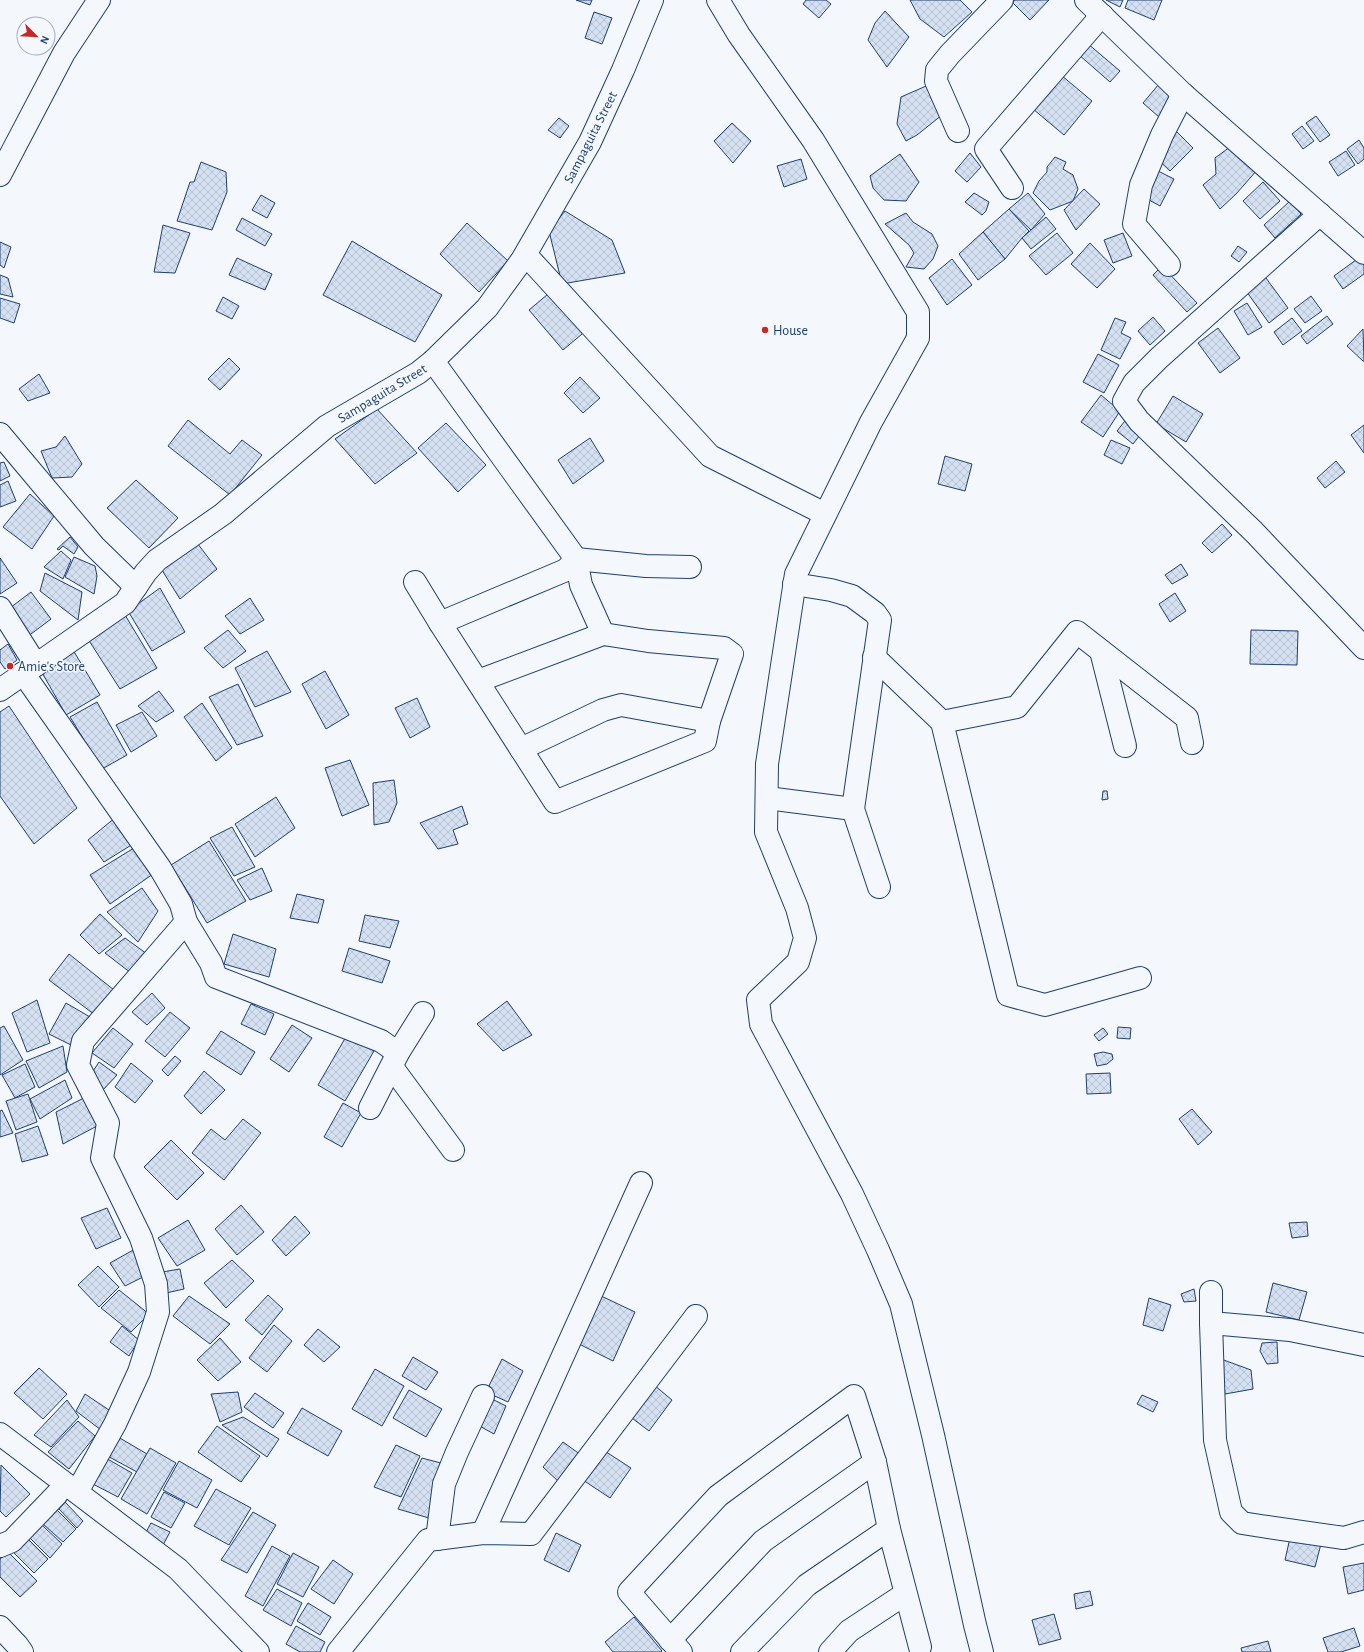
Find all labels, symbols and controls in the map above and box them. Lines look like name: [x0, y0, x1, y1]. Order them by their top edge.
north arrow: [16, 16, 56, 56]
text: N: [38, 34, 51, 46]
street label: Sampaguita Street: [562, 89, 620, 186]
place label: House: [773, 324, 808, 338]
marker: House: [760, 325, 770, 335]
street label: Sampaguita Street: [336, 362, 430, 426]
place label: Amie's Store: [18, 660, 85, 674]
marker: Amie's Store: [5, 661, 15, 671]

